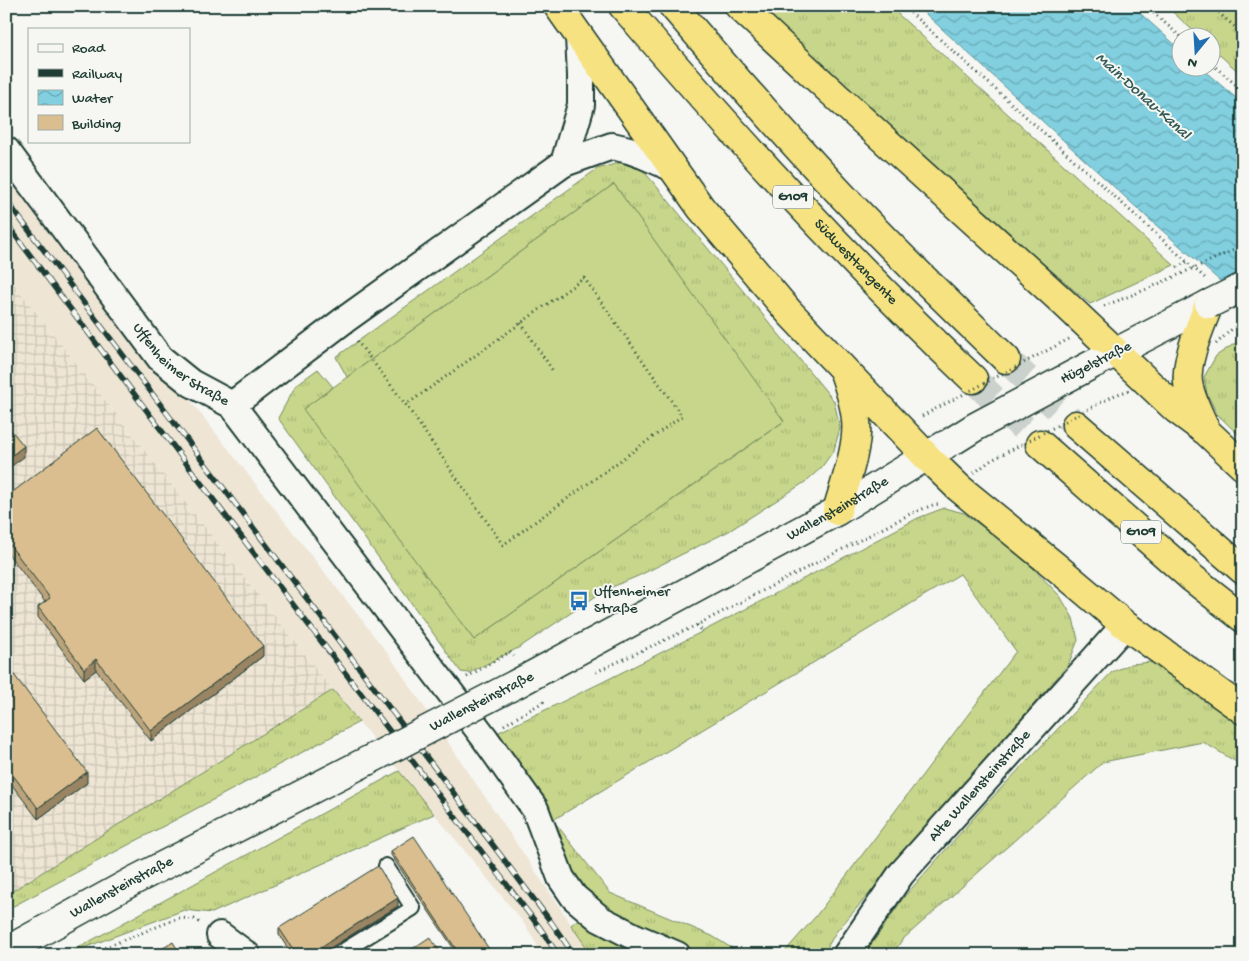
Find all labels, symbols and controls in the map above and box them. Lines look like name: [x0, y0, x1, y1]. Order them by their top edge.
legend: [28, 28, 190, 142]
north arrow: [1172, 28, 1222, 78]
text: Road: [72, 40, 106, 58]
water label: Main-Donau-Kanal: [1090, 49, 1195, 146]
text: N: [1186, 52, 1200, 71]
text: Railway: [72, 66, 123, 84]
text: Water: [72, 90, 114, 108]
text: Building: [71, 116, 121, 134]
road number: G109: [773, 186, 813, 208]
street label: Südwesttangente: [810, 216, 901, 309]
street label: Uffenheimer Straße: [128, 320, 232, 411]
street label: Hügelstraße: [1057, 337, 1135, 389]
street label: Wallensteinstraße: [784, 472, 892, 545]
road number: G109: [1121, 520, 1161, 544]
place label: Uffenheimer Straße: [594, 583, 671, 618]
bus stop icon: Uffenheimer Straße: [568, 590, 590, 612]
street label: Wallensteinstraße: [427, 668, 537, 736]
street label: Alte Wallensteinstraße: [925, 726, 1035, 846]
street label: Wallensteinstraße: [67, 853, 177, 923]

